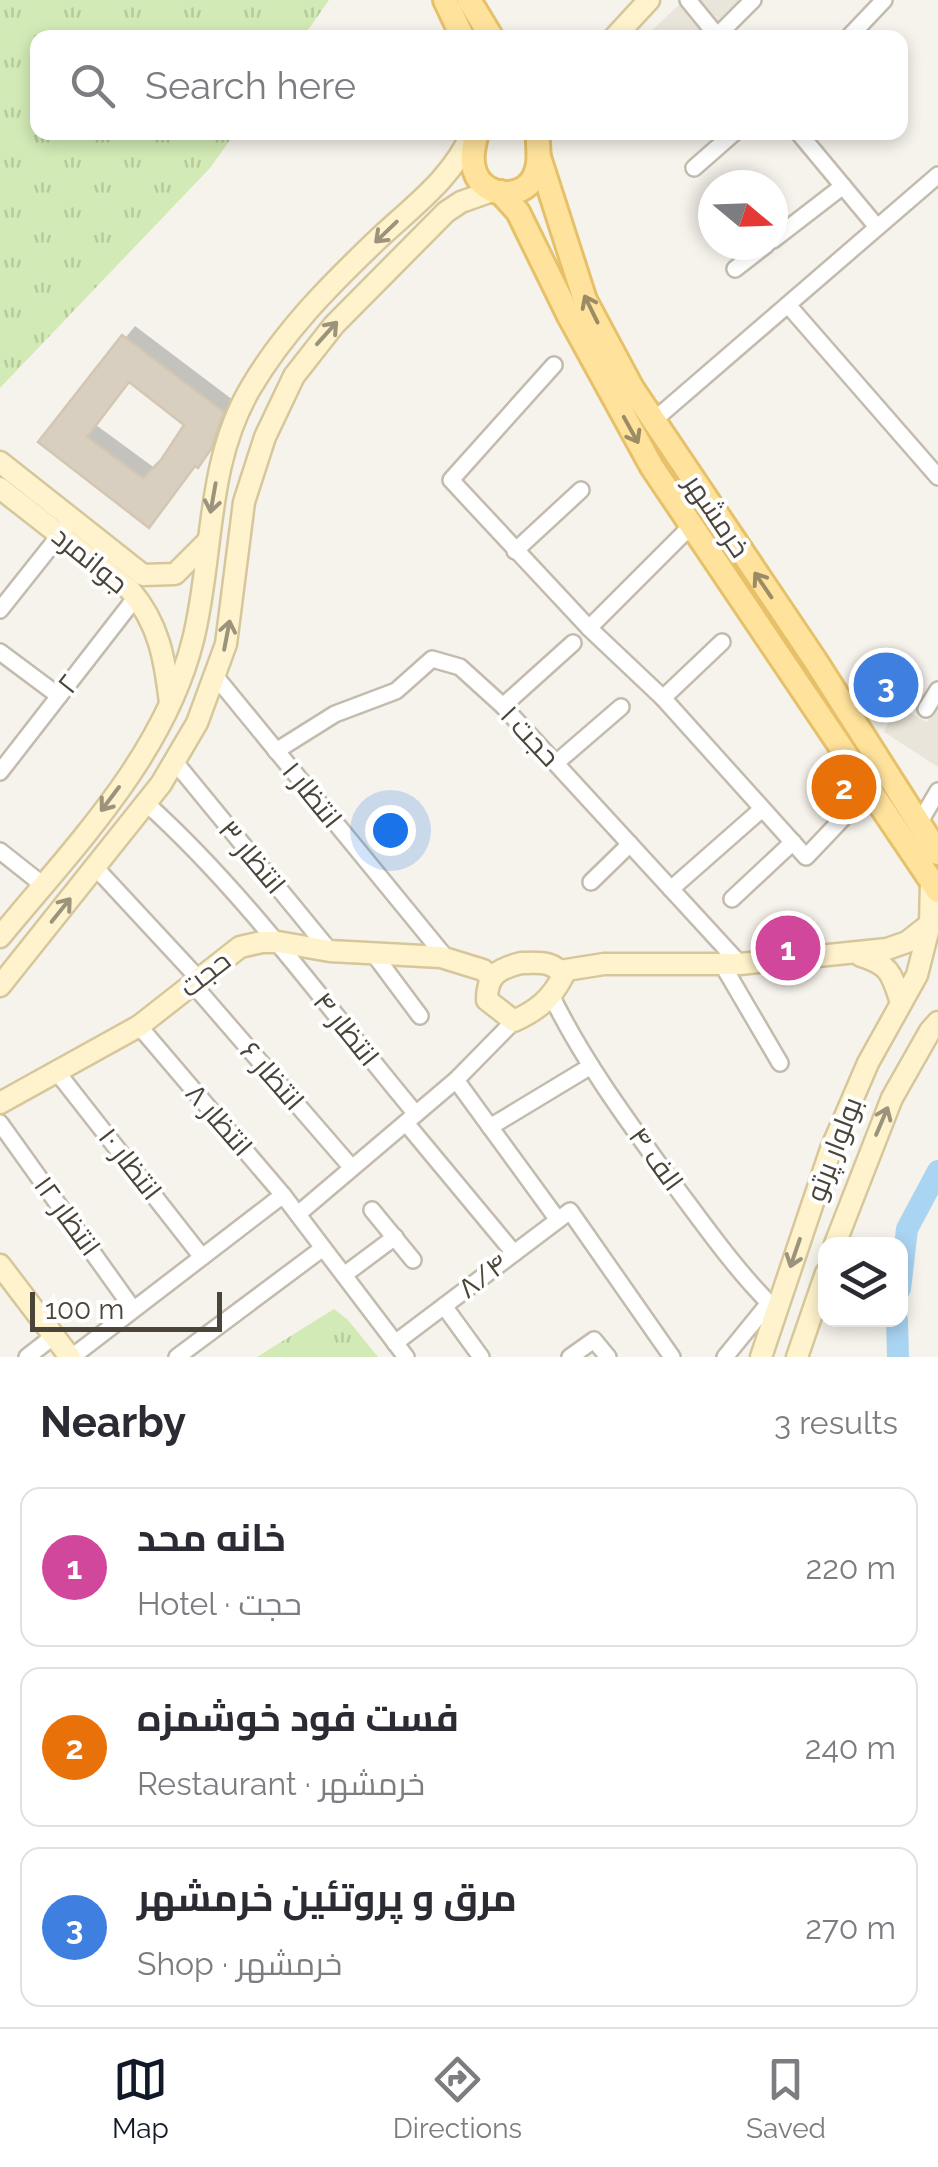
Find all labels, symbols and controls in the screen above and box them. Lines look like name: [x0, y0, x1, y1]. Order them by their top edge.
search box: [30, 30, 908, 140]
icon: search: [65, 58, 120, 113]
text: Search here: [145, 63, 356, 108]
north arrow: [698, 170, 788, 260]
one-way arrow: [375, 219, 399, 243]
one-way arrow: [581, 295, 600, 325]
one-way arrow: [316, 321, 339, 346]
one-way arrow: [622, 414, 642, 444]
street label: خرمشهر: [676, 467, 757, 564]
one-way arrow: [203, 481, 222, 514]
street label: جوانمرد: [46, 520, 134, 600]
one-way arrow: [753, 571, 774, 599]
one-way arrow: [218, 619, 237, 652]
pin: 3: [854, 648, 918, 722]
street label: ۲: [50, 668, 86, 700]
street label: حجت ۱: [494, 699, 566, 773]
pin: 2: [812, 750, 876, 824]
street label: انتظار ۱: [275, 755, 349, 835]
one-way arrow: [100, 785, 121, 812]
your location: [365, 805, 416, 856]
street label: انتظار ۳: [212, 813, 292, 901]
one-way arrow: [50, 897, 72, 923]
pin: 1: [756, 910, 820, 986]
street label: حجت: [173, 944, 237, 1004]
street label: انتظار ۴: [306, 985, 386, 1073]
street label: انتظار ۶: [233, 1035, 311, 1117]
street label: انتظار ۸: [179, 1077, 259, 1163]
street label: بولوار پرتو: [799, 1092, 871, 1207]
one-way arrow: [875, 1106, 893, 1137]
street label: انتظار ۱۰: [92, 1121, 168, 1207]
street label: ۴ الف: [622, 1121, 690, 1197]
street label: انتظار ۱۲: [27, 1170, 107, 1262]
one-way arrow: [785, 1237, 803, 1268]
map controls: [818, 1237, 908, 1327]
button: layers: [818, 1237, 908, 1327]
street label: ۸/۴: [452, 1247, 514, 1305]
scale bar: [30, 1287, 222, 1332]
text: 100 m: [45, 1293, 124, 1326]
text: Nearby: [40, 1398, 186, 1447]
text: 3 results: [774, 1404, 898, 1441]
text: خانه محد: [137, 1515, 286, 1560]
text: 1: [67, 1549, 82, 1586]
text: 220 m: [806, 1549, 896, 1586]
text: Hotel · حجت: [137, 1585, 302, 1622]
text: فست فود خوشمزه: [137, 1695, 459, 1740]
text: 2: [65, 1729, 84, 1766]
text: 240 m: [805, 1729, 896, 1766]
text: Restaurant · خرمشهر: [137, 1765, 425, 1802]
text: مرق و پروتئین خرمشهر: [137, 1875, 517, 1920]
text: 3: [66, 1909, 83, 1946]
text: 270 m: [805, 1909, 896, 1946]
text: Shop · خرمشهر: [137, 1945, 342, 1982]
tab: Map: [112, 2052, 169, 2145]
tab: Directions: [393, 2052, 522, 2145]
tab: Saved: [746, 2052, 826, 2145]

